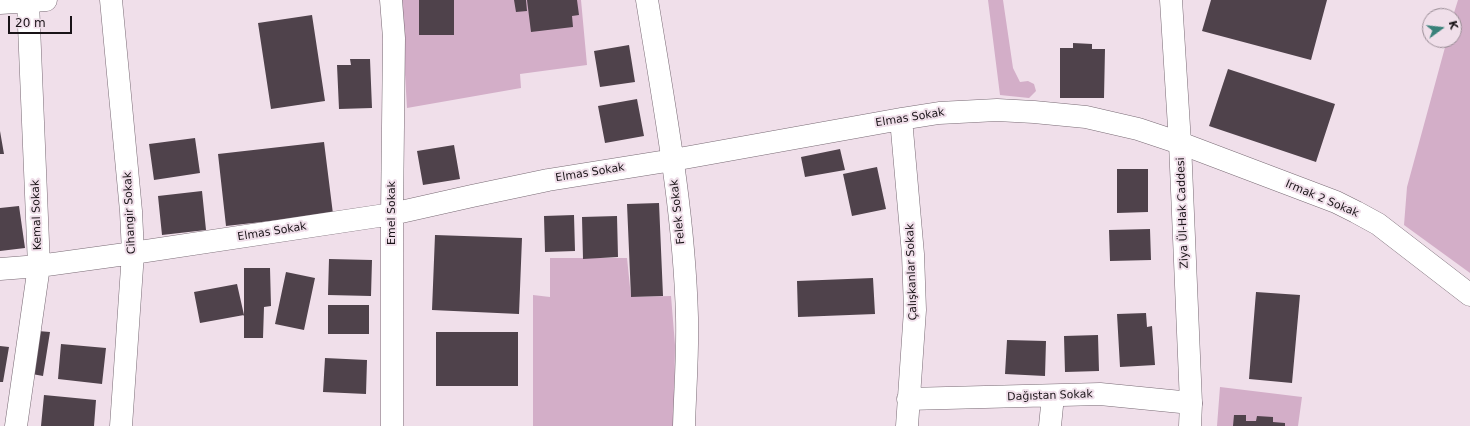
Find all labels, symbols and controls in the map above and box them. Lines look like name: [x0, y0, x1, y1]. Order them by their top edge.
scale bar: [10, 8, 74, 34]
north arrow: [1422, 8, 1462, 48]
text: 20 m: [15, 16, 46, 30]
text: K: [1446, 19, 1460, 31]
street label: Elmas Sokak: [875, 106, 945, 130]
street label: Ziya Ül-Hak Caddesi: [1174, 157, 1192, 269]
street label: Elmas Sokak: [555, 161, 625, 185]
street label: Cihangir Sokak: [121, 171, 139, 255]
street label: Irmak 2 Sokak: [1283, 178, 1361, 220]
street label: Felek Sokak: [668, 179, 688, 245]
street label: Kemal Sokak: [29, 180, 45, 250]
street label: Emel Sokak: [385, 181, 399, 245]
street label: Elmas Sokak: [237, 220, 307, 244]
street label: Çalışkanlar Sokak: [904, 223, 920, 321]
street label: Dağıstan Sokak: [1007, 388, 1093, 404]

